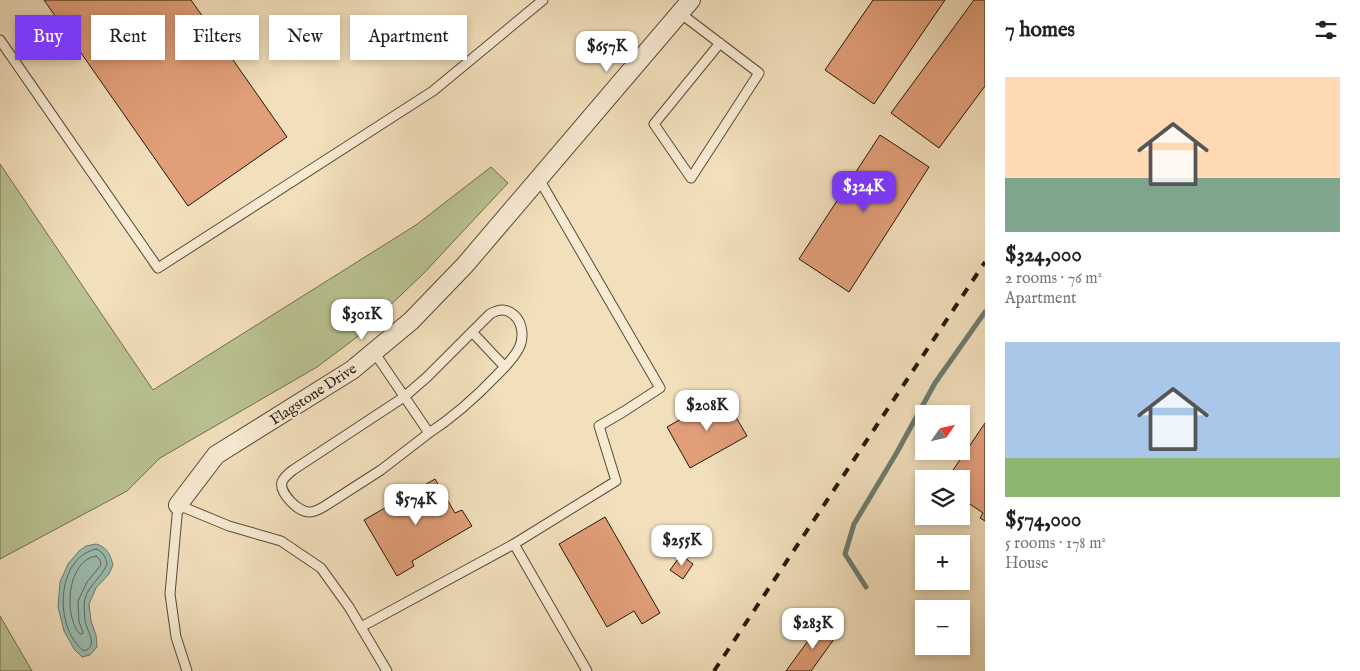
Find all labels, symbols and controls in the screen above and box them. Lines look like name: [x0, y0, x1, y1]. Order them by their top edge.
chip: Buy: [15, 15, 81, 60]
chip: Rent: [91, 15, 165, 60]
chip: Filters: [175, 15, 259, 60]
chip: New: [269, 15, 340, 60]
chip: Apartment: [350, 15, 467, 60]
icon: filters: [1312, 16, 1340, 44]
text: 7 homes: [1005, 17, 1075, 44]
pin: $657K: [572, 30, 642, 73]
text: $657K: [587, 37, 627, 57]
icon: home: [1128, 109, 1218, 199]
pin: $324K: [829, 170, 899, 213]
text: $324K: [843, 177, 885, 197]
text: $324,000: [1005, 242, 1082, 269]
text: 2 rooms · 76 m²: [1005, 269, 1102, 289]
text: Apartment: [1005, 289, 1076, 309]
pin: $301K: [327, 298, 397, 341]
text: $301K: [342, 305, 382, 325]
street label: Flagstone Drive: [266, 359, 360, 430]
icon: home: [1128, 374, 1218, 464]
pin: $208K: [672, 390, 742, 432]
text: $208K: [686, 396, 728, 416]
north arrow: [915, 405, 970, 460]
map controls: [915, 405, 970, 655]
button: layers: [915, 470, 970, 525]
pin: $574K: [381, 484, 451, 526]
text: $574K: [395, 490, 437, 510]
text: $574,000: [1005, 507, 1081, 534]
pin: $255K: [647, 524, 717, 567]
text: $255K: [662, 531, 702, 551]
text: 5 rooms · 178 m²: [1005, 534, 1106, 554]
button: +: [915, 535, 970, 590]
text: House: [1005, 554, 1048, 574]
button: −: [915, 600, 970, 655]
pin: $283K: [778, 608, 848, 650]
text: $283K: [793, 614, 833, 634]

